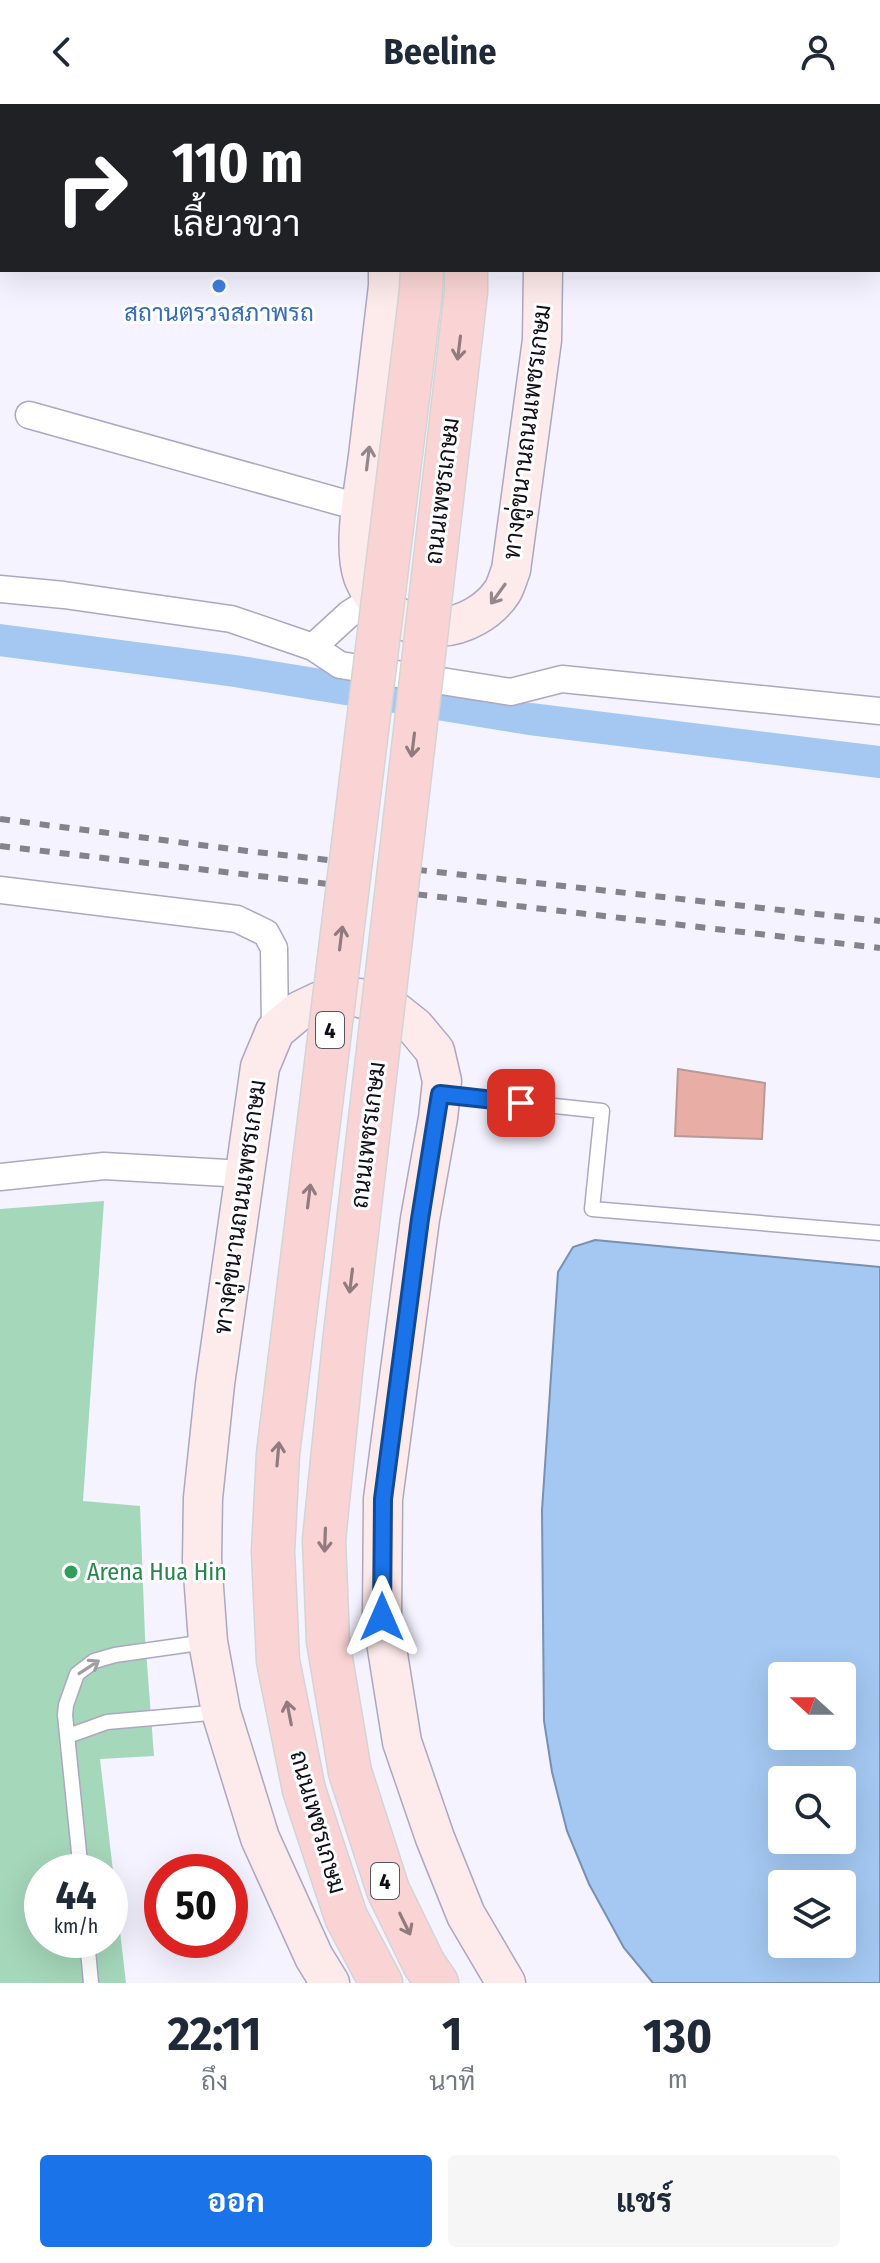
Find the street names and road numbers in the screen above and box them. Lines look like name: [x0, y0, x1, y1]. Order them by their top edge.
street label: ทางคู่ขนานถนนเพชรเกษม: [497, 303, 560, 562]
street label: ถนนเพชรเกษม: [419, 416, 465, 566]
road number: 4: [316, 1012, 344, 1048]
street label: ถนนเพชรเกษม: [345, 1060, 391, 1210]
street label: ทางคู่ขนานถนนเพชรเกษม: [208, 1078, 275, 1337]
street label: ถนนเพชรเกษม: [284, 1747, 352, 1897]
road number: 4: [371, 1863, 399, 1899]

